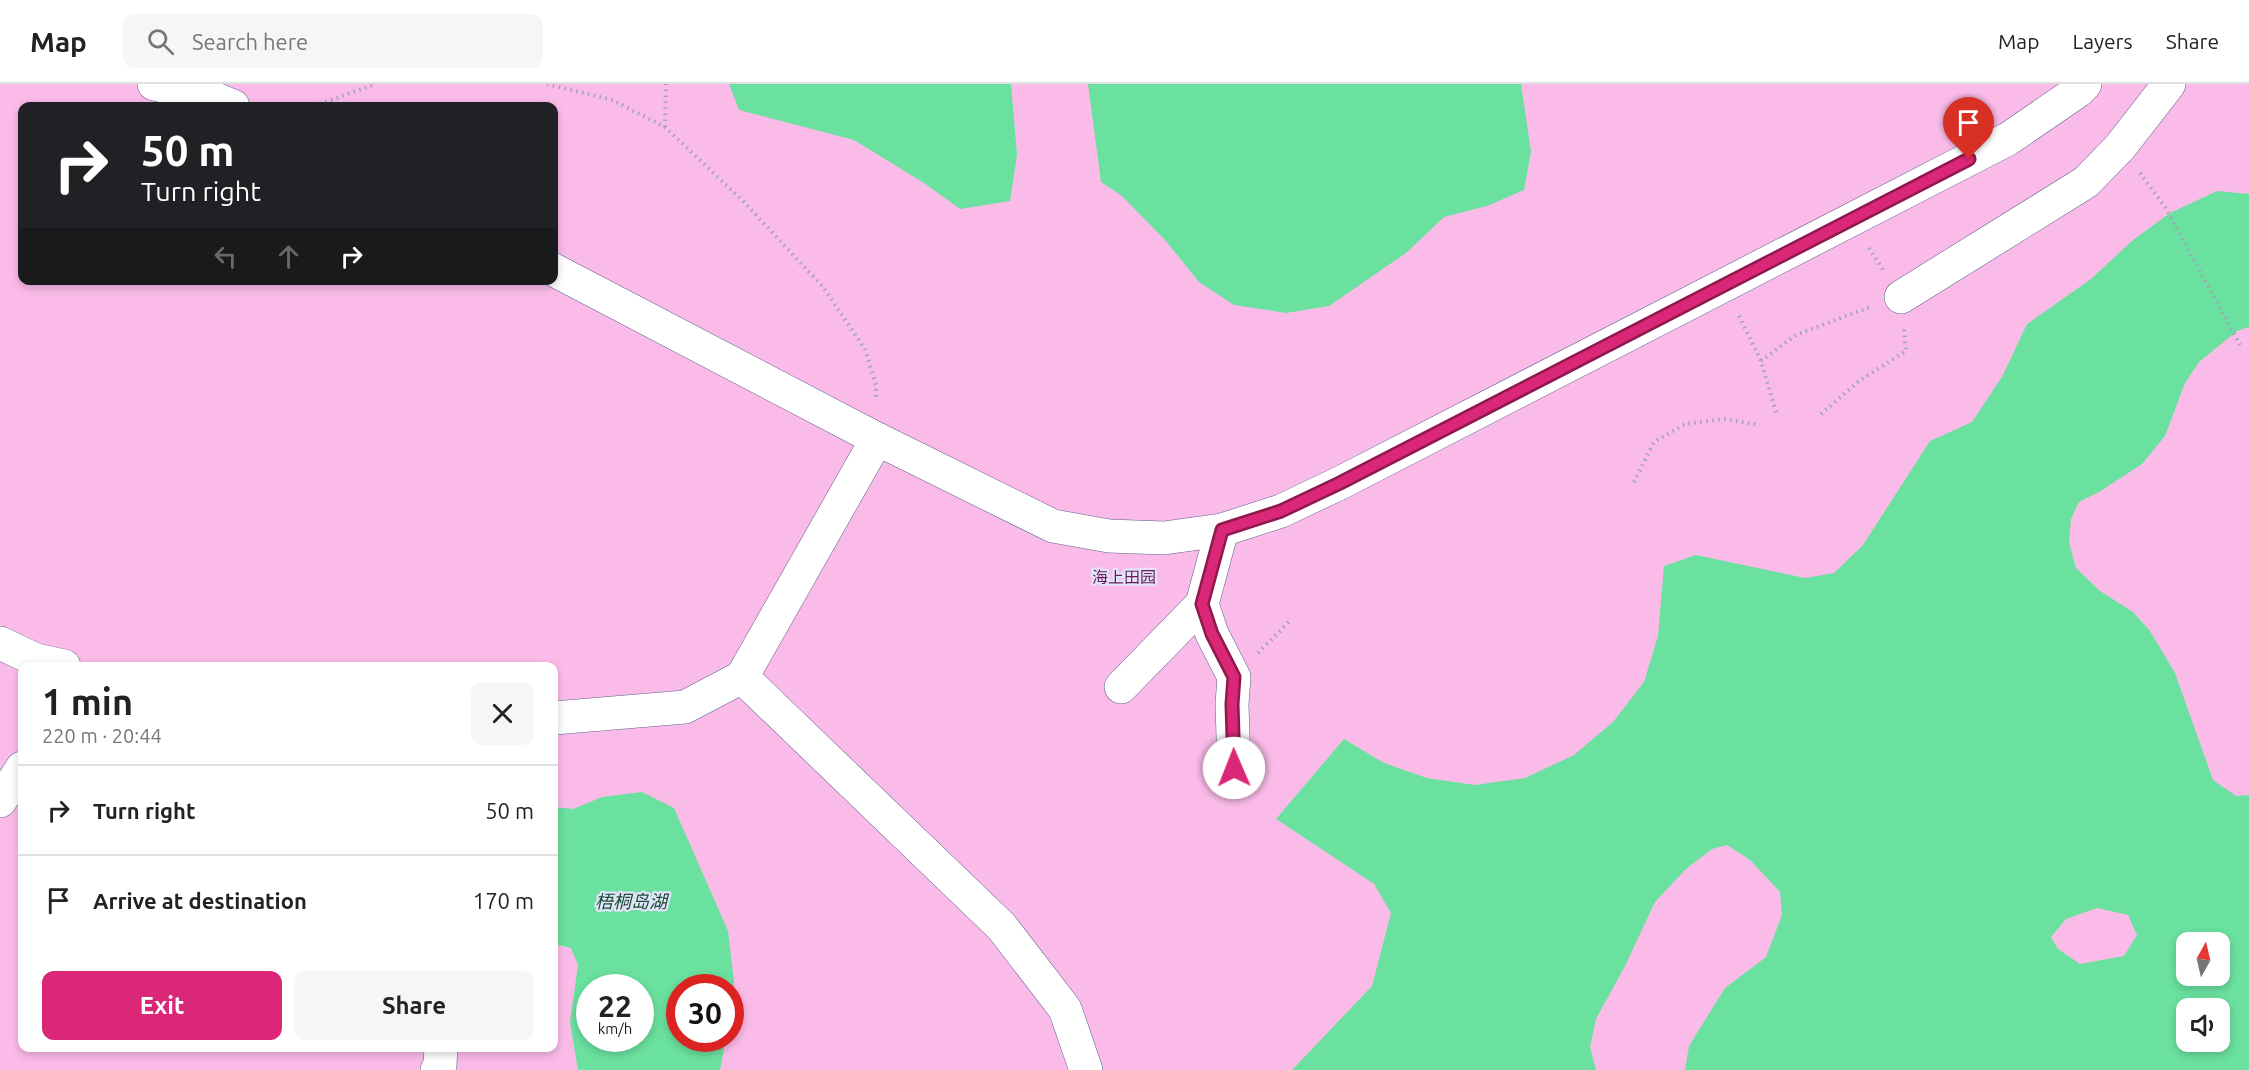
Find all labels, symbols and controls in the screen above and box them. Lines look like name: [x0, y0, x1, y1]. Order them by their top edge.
search box: [123, 14, 543, 68]
icon: search: [144, 25, 177, 58]
text: Map: [30, 26, 87, 57]
text: Search here: [192, 29, 308, 54]
text: Map: [1998, 29, 2039, 53]
text: Layers: [2072, 29, 2133, 53]
text: Share: [2166, 29, 2219, 53]
pin: [1943, 97, 1994, 159]
icon: arrive: [1952, 106, 1985, 139]
icon: right: [42, 126, 120, 204]
text: 50 m: [141, 127, 235, 174]
text: Turn right: [141, 176, 261, 206]
icon: left: [209, 240, 242, 273]
icon: ahead: [272, 240, 305, 273]
icon: right: [335, 240, 368, 273]
park label: 海上田园: [1092, 568, 1156, 586]
text: 1 min: [42, 681, 133, 722]
button: close: [471, 682, 534, 745]
text: 220 m · 20:44: [42, 724, 162, 747]
position arrow: [1202, 736, 1266, 800]
icon: right: [42, 794, 75, 827]
text: Turn right: [93, 798, 195, 823]
text: 50 m: [485, 798, 534, 823]
icon: arrive: [42, 884, 75, 917]
text: Arrive at destination: [93, 888, 307, 913]
text: 170 m: [473, 888, 534, 913]
water label: 梧桐岛湖: [595, 891, 670, 911]
north arrow: [2176, 932, 2230, 986]
map controls: [2176, 932, 2230, 1052]
button: Exit: [42, 971, 282, 1040]
button: Share: [294, 971, 534, 1040]
speed limit sign: 30: [666, 974, 744, 1052]
text: 22: [598, 989, 632, 1023]
button: sound: [2176, 998, 2230, 1052]
text: km/h: [598, 1020, 632, 1037]

